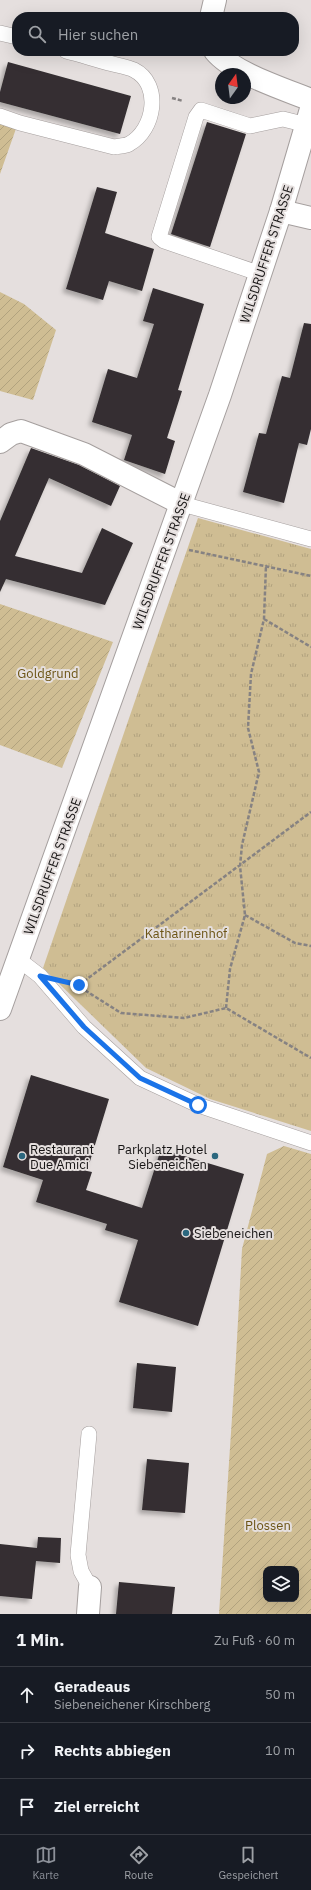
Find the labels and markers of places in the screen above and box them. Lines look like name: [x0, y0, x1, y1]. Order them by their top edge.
place label: Restaurant Due Amici: [30, 1141, 94, 1173]
place label: Parkplatz Hotel Siebeneichen: [117, 1141, 207, 1173]
marker: Restaurant Due Amici: [17, 1151, 27, 1161]
marker: Parkplatz Hotel Siebeneichen: [210, 1151, 220, 1161]
place label: Siebeneichen: [194, 1225, 273, 1242]
marker: Siebeneichen: [181, 1228, 191, 1238]

